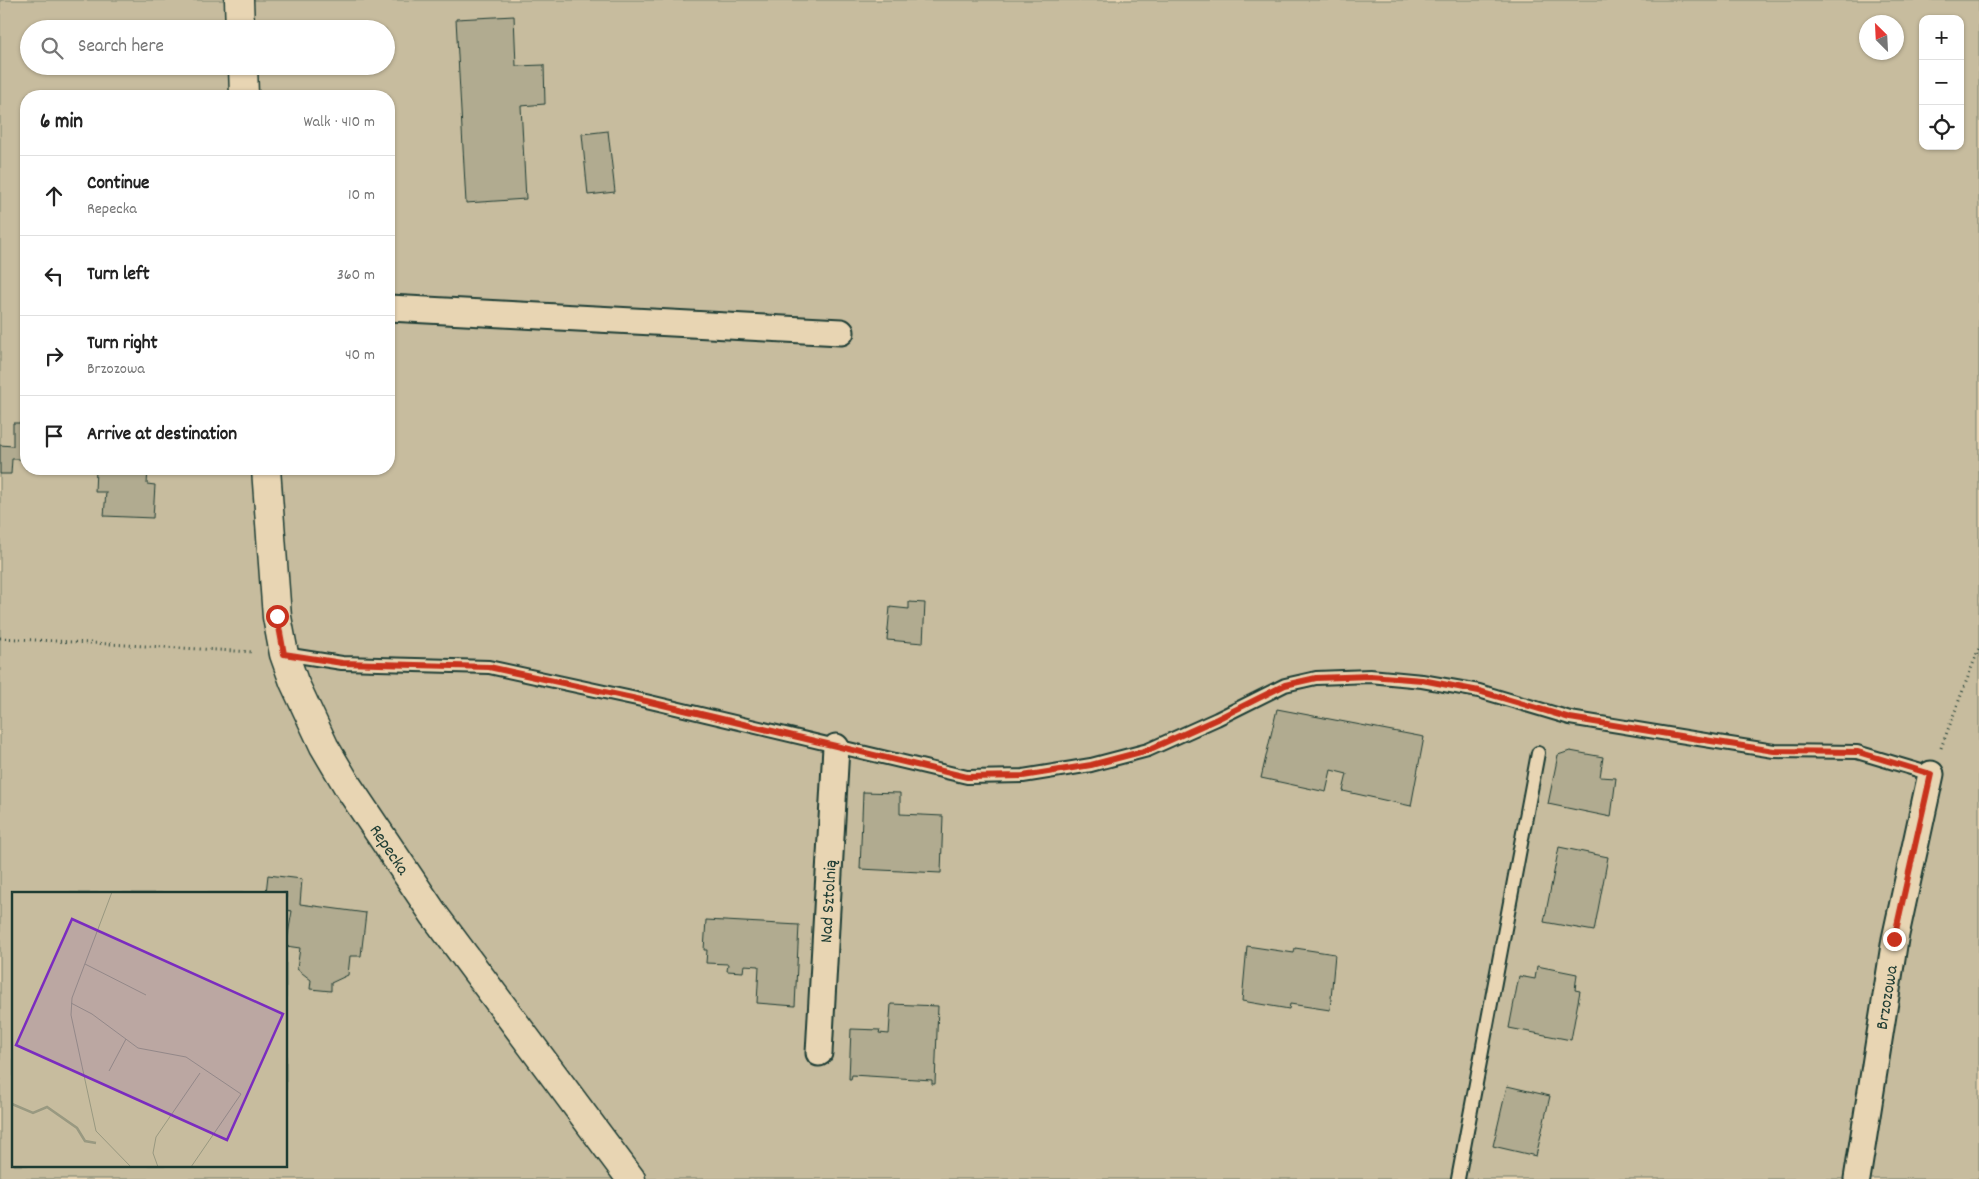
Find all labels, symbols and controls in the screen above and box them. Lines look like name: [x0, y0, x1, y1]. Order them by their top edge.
north arrow: [1859, 15, 1904, 60]
map controls: [1919, 15, 1964, 150]
button: +: [1919, 15, 1964, 60]
search box: [20, 20, 395, 75]
icon: search: [38, 34, 66, 62]
text: Search here: [78, 34, 164, 61]
button: −: [1919, 60, 1964, 105]
button: locate: [1919, 105, 1964, 150]
text: 6 min: [40, 108, 83, 138]
text: Walk · 410 m: [303, 111, 375, 134]
text: Continue: [87, 171, 149, 198]
icon: ahead: [40, 182, 68, 210]
text: 10 m: [348, 184, 375, 207]
text: Repecka: [87, 198, 137, 221]
icon: left: [40, 262, 68, 290]
text: Turn left: [87, 262, 150, 289]
text: 360 m: [337, 264, 375, 287]
text: Turn right: [87, 331, 158, 358]
icon: right: [40, 342, 68, 370]
text: 40 m: [345, 344, 375, 367]
text: Brzozowa: [87, 358, 145, 381]
icon: arrive: [40, 422, 68, 450]
text: Arrive at destination: [87, 422, 237, 449]
route start: [266, 605, 289, 628]
street label: Repecka: [362, 820, 414, 881]
street label: Nad Sztolnią: [815, 859, 845, 944]
inset map: [12, 892, 288, 1166]
route end: [1883, 928, 1906, 951]
street label: Brzozowa: [1871, 963, 1906, 1032]

